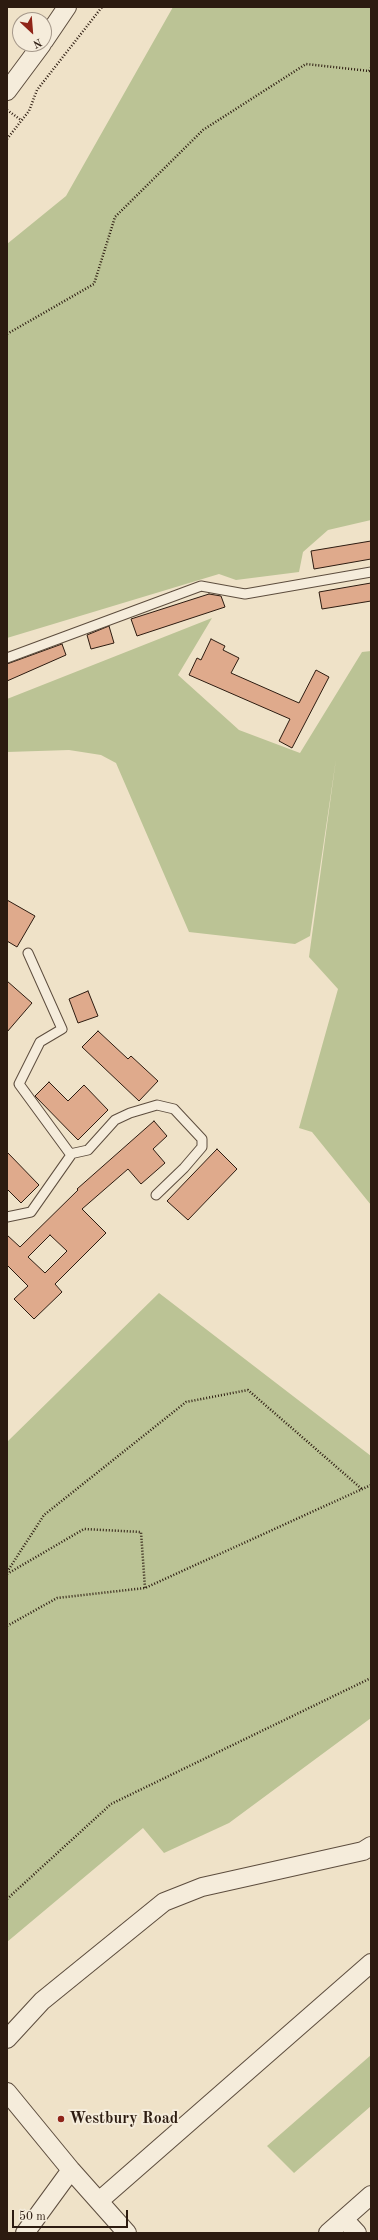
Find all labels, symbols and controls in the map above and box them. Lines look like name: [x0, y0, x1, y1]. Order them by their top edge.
north arrow: [12, 12, 52, 52]
text: N: [31, 36, 43, 49]
place label: Westbury Road: [69, 2109, 178, 2129]
marker: Westbury Road: [56, 2114, 66, 2124]
scale bar: [14, 2202, 130, 2228]
text: 50 m: [19, 2211, 46, 2223]

